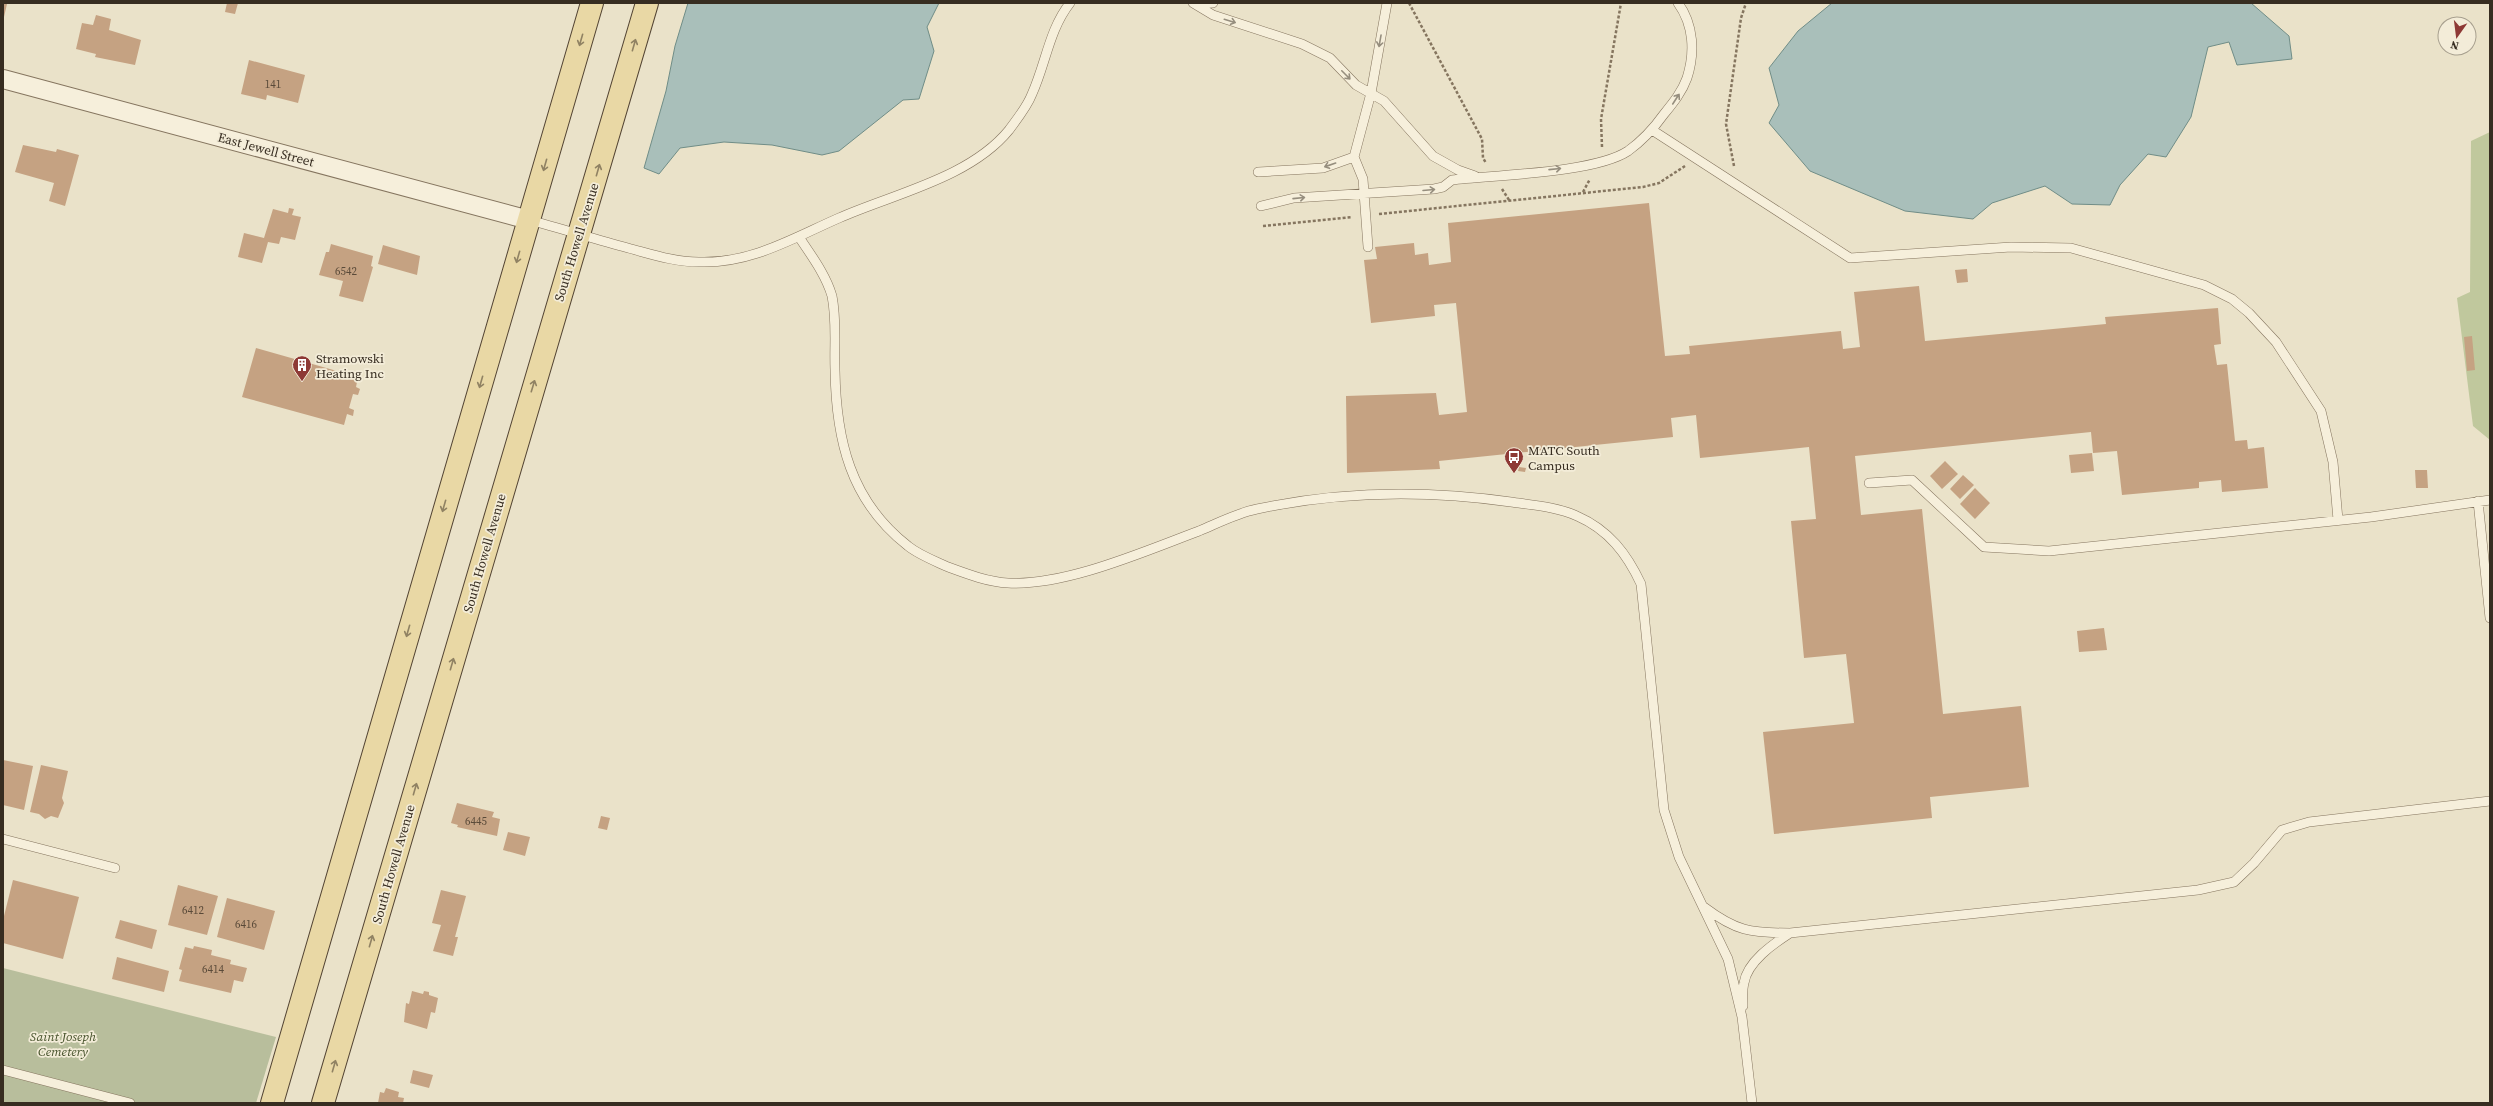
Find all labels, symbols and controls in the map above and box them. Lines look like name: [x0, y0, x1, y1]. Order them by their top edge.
north arrow: [2437, 16, 2477, 56]
one-way arrow: [1224, 18, 1237, 25]
one-way arrow: [577, 34, 584, 47]
one-way arrow: [1376, 34, 1384, 47]
text: N: [2449, 37, 2460, 53]
one-way arrow: [631, 39, 638, 52]
one-way arrow: [1341, 70, 1351, 80]
house number: 141: [265, 77, 281, 92]
one-way arrow: [1672, 94, 1680, 105]
street label: East Jewell Street: [216, 128, 317, 171]
one-way arrow: [540, 159, 548, 172]
one-way arrow: [1324, 162, 1337, 169]
one-way arrow: [595, 164, 602, 177]
one-way arrow: [1548, 165, 1561, 173]
street label: South Howell Avenue: [550, 180, 603, 303]
one-way arrow: [1422, 186, 1435, 193]
one-way arrow: [1292, 194, 1305, 202]
one-way arrow: [514, 250, 521, 263]
house number: 6542: [335, 264, 357, 279]
place label: Stramowski Heating Inc: [316, 350, 384, 382]
building icon: Stramowski Heating Inc: [291, 354, 313, 382]
one-way arrow: [477, 375, 484, 388]
one-way arrow: [530, 379, 537, 392]
place label: MATC South Campus: [1528, 442, 1600, 474]
bus stop icon: MATC South Campus: [1503, 446, 1525, 474]
street label: South Howell Avenue: [459, 491, 510, 615]
one-way arrow: [440, 500, 447, 513]
one-way arrow: [404, 625, 411, 638]
one-way arrow: [449, 658, 456, 671]
one-way arrow: [412, 783, 419, 796]
street label: South Howell Avenue: [368, 802, 419, 926]
house number: 6445: [465, 814, 487, 829]
house number: 6412: [182, 903, 204, 918]
house number: 6416: [235, 917, 257, 932]
one-way arrow: [368, 935, 375, 948]
house number: 6414: [202, 962, 224, 977]
park label: Saint Joseph Cemetery: [30, 1028, 96, 1060]
one-way arrow: [331, 1059, 338, 1072]

